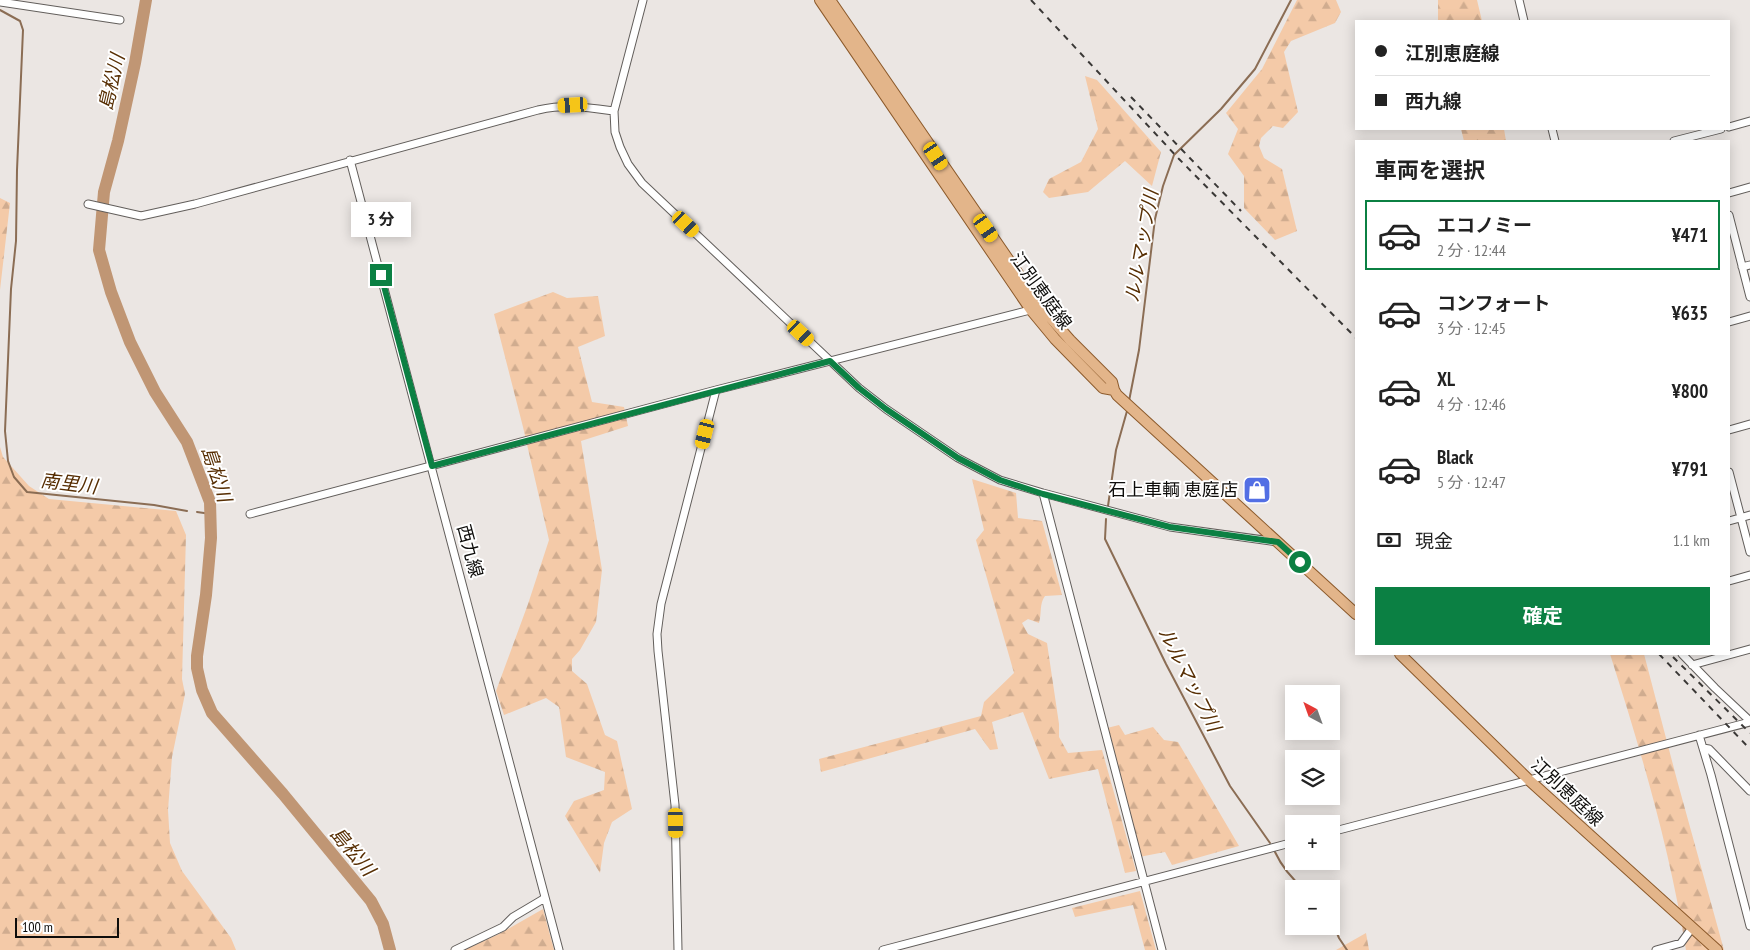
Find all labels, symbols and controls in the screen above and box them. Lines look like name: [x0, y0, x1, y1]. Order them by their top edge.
text: 江別恵庭線: [1405, 41, 1500, 65]
water label: 島松川: [93, 50, 130, 112]
text: 西九線: [1405, 89, 1462, 113]
car: [557, 97, 588, 113]
car: [921, 139, 950, 173]
text: 車両を選択: [1375, 156, 1485, 184]
water label: ルルマップ川: [1119, 186, 1163, 304]
callout: 3 分: [351, 202, 411, 238]
car: [669, 208, 702, 240]
text: 3 分: [368, 209, 394, 229]
car: [971, 211, 1000, 245]
icon: car: [1377, 213, 1422, 258]
text: エコノミー: [1437, 213, 1532, 237]
text: ¥471: [1672, 223, 1708, 247]
text: 2 分 · 12:44: [1437, 240, 1506, 260]
street label: 江別恵庭線: [1006, 248, 1077, 334]
route end: [370, 264, 392, 286]
icon: car: [1377, 291, 1422, 336]
text: コンフォート: [1437, 291, 1550, 315]
text: ¥635: [1672, 301, 1708, 325]
car: [784, 317, 817, 349]
text: 3 分 · 12:45: [1437, 318, 1506, 338]
text: XL: [1437, 367, 1455, 391]
icon: car: [1377, 369, 1422, 414]
text: ¥800: [1672, 379, 1708, 403]
text: 4 分 · 12:46: [1437, 394, 1506, 414]
car: [694, 418, 715, 450]
water label: 島松川: [197, 443, 238, 507]
text: Black: [1437, 445, 1473, 469]
icon: car: [1377, 447, 1422, 492]
text: ¥791: [1672, 457, 1708, 481]
water label: 南里川: [39, 468, 101, 499]
text: 5 分 · 12:47: [1437, 472, 1506, 492]
shop icon: 石上車輌 恵庭店: [1242, 475, 1272, 505]
place label: 石上車輌 恵庭店: [1108, 478, 1238, 501]
street label: 西九線: [452, 522, 489, 580]
icon: cash: [1375, 526, 1403, 554]
text: 現金: [1415, 529, 1453, 553]
text: 1.1 km: [1673, 530, 1710, 550]
route start: [1289, 551, 1311, 573]
button: 確定: [1375, 587, 1710, 645]
water label: ルルマップ川: [1153, 623, 1227, 737]
north arrow: [1285, 685, 1340, 740]
map controls: [1285, 685, 1340, 935]
button: layers: [1285, 750, 1340, 805]
street label: 江別恵庭線: [1527, 753, 1608, 831]
car: [668, 808, 683, 838]
button: +: [1285, 815, 1340, 870]
water label: 島松川: [325, 821, 382, 882]
button: −: [1285, 880, 1340, 935]
scale bar: [15, 915, 119, 938]
text: 100 m: [22, 918, 53, 936]

